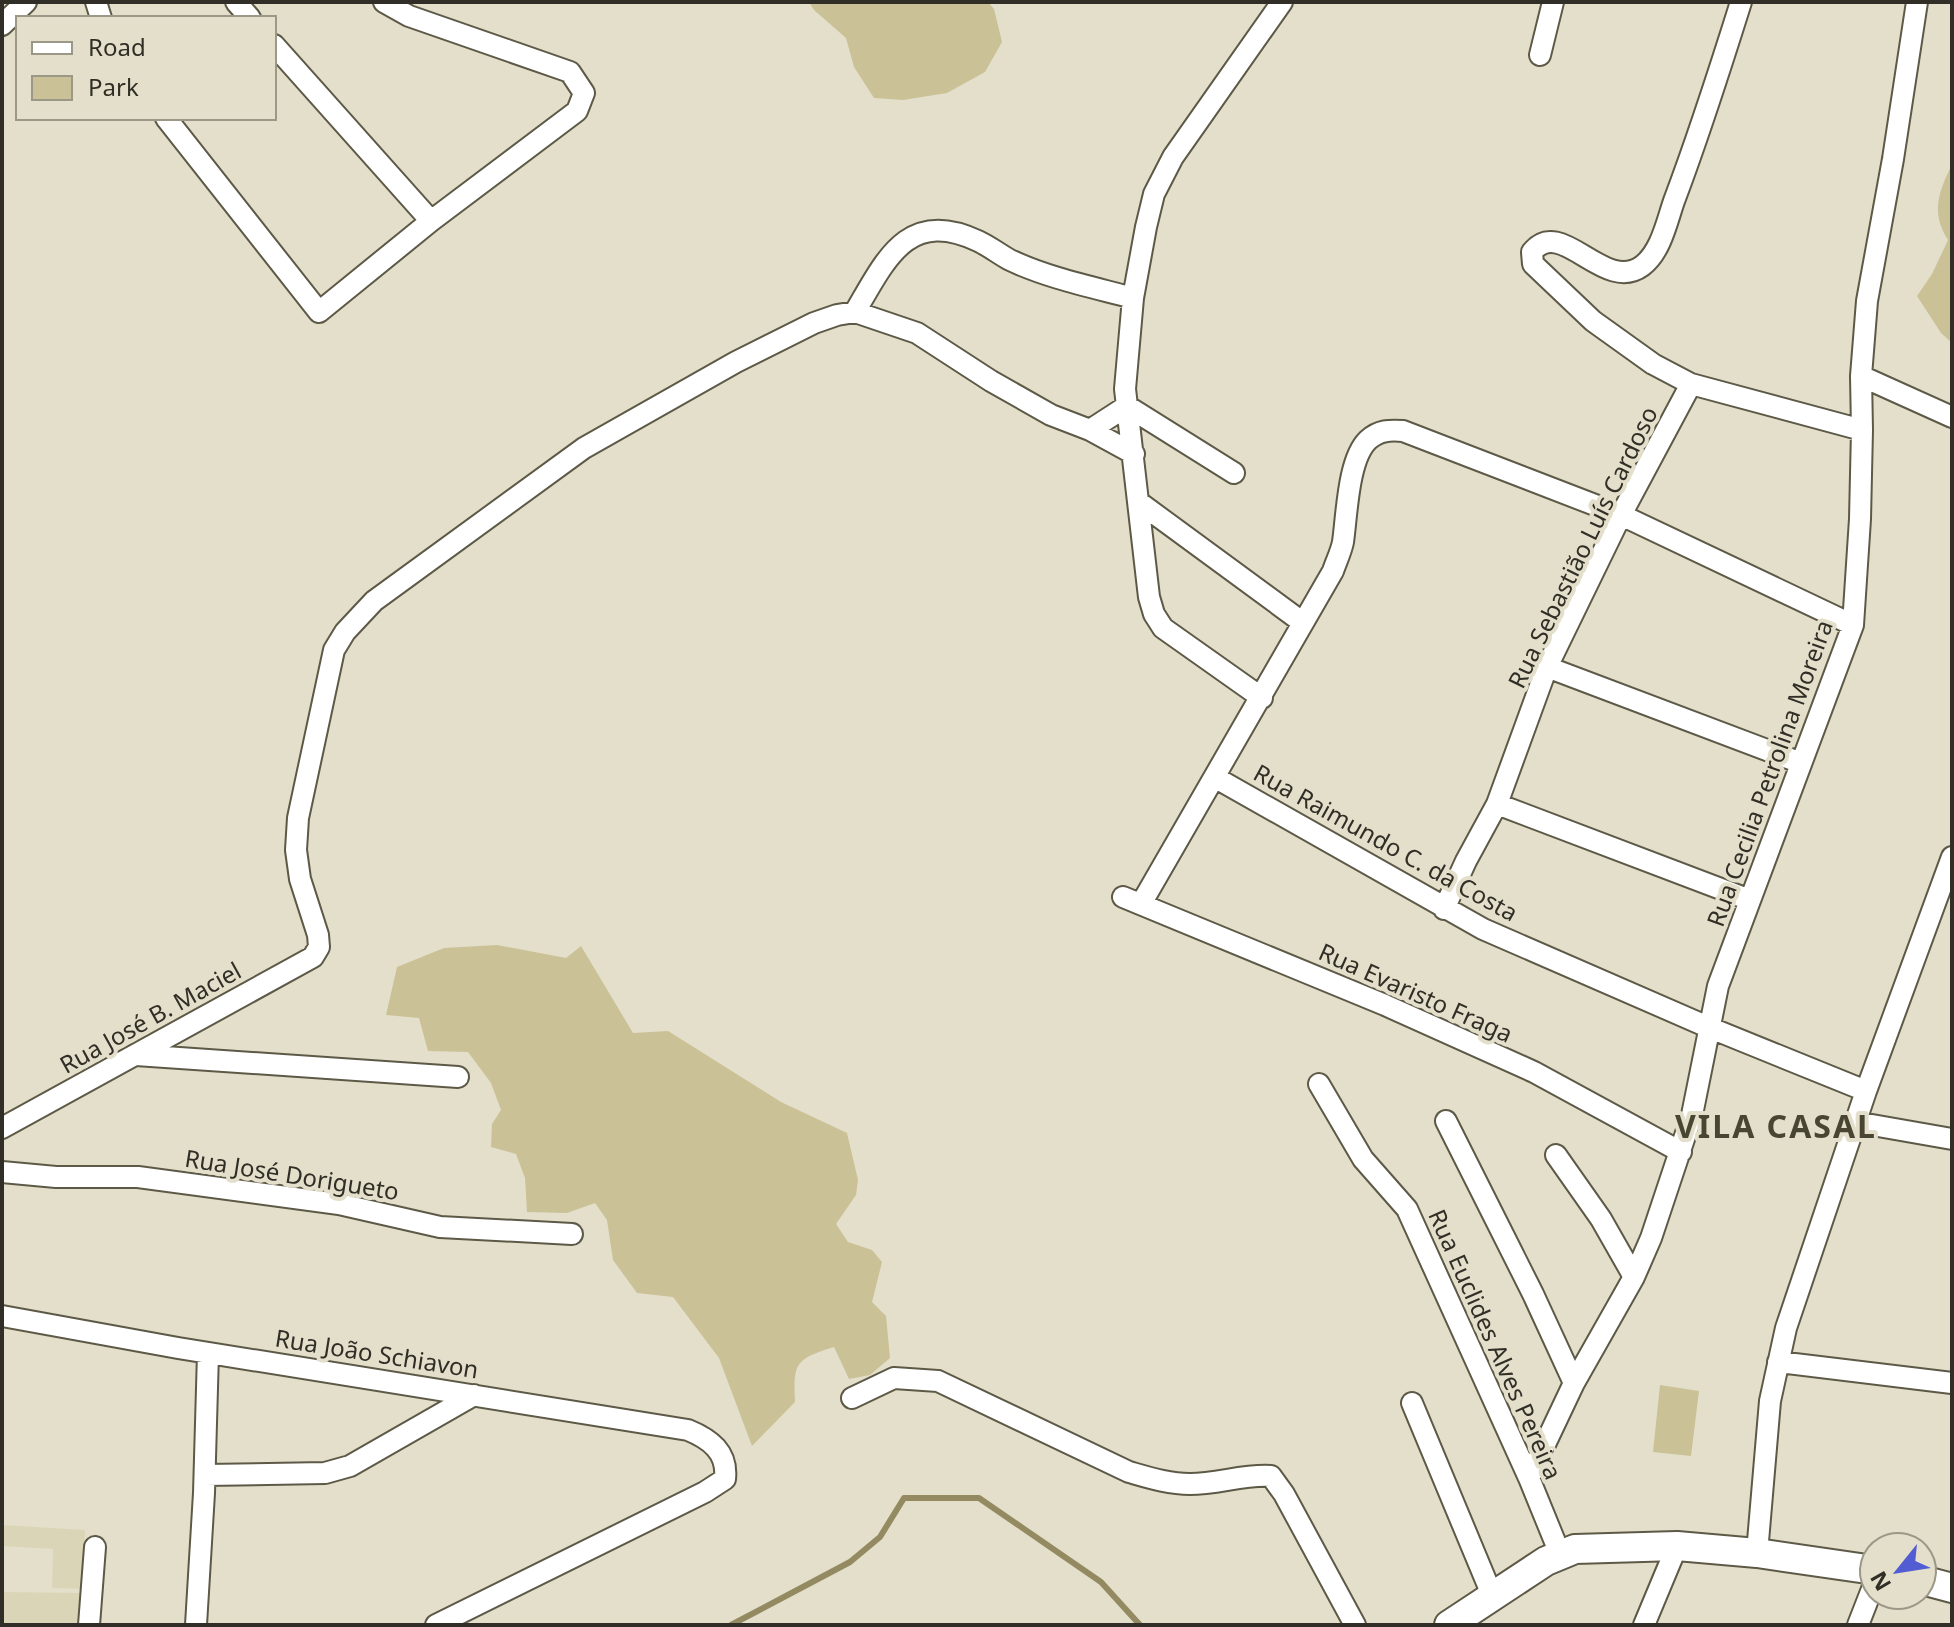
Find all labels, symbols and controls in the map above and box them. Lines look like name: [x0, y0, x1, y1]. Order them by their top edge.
legend: [16, 16, 276, 120]
text: Road: [88, 30, 146, 63]
text: Park: [88, 70, 139, 103]
street label: Rua Sebastião Luís Cardoso: [1499, 401, 1665, 693]
street label: Rua Cecilia Petrolina Moreira: [1698, 615, 1840, 931]
street label: Rua Raimundo C. da Costa: [1248, 756, 1524, 928]
street label: Rua Evaristo Fraga: [1314, 934, 1518, 1050]
street label: Rua José B. Maciel: [53, 953, 247, 1081]
district label: VILA CASAL: [1675, 1104, 1877, 1147]
street label: Rua José Dorigueto: [183, 1141, 401, 1207]
street label: Rua Euclides Alves Pereira: [1421, 1204, 1571, 1484]
street label: Rua João Schiavon: [273, 1321, 481, 1385]
north arrow: [1858, 1531, 1938, 1611]
text: N: [1862, 1566, 1897, 1597]

